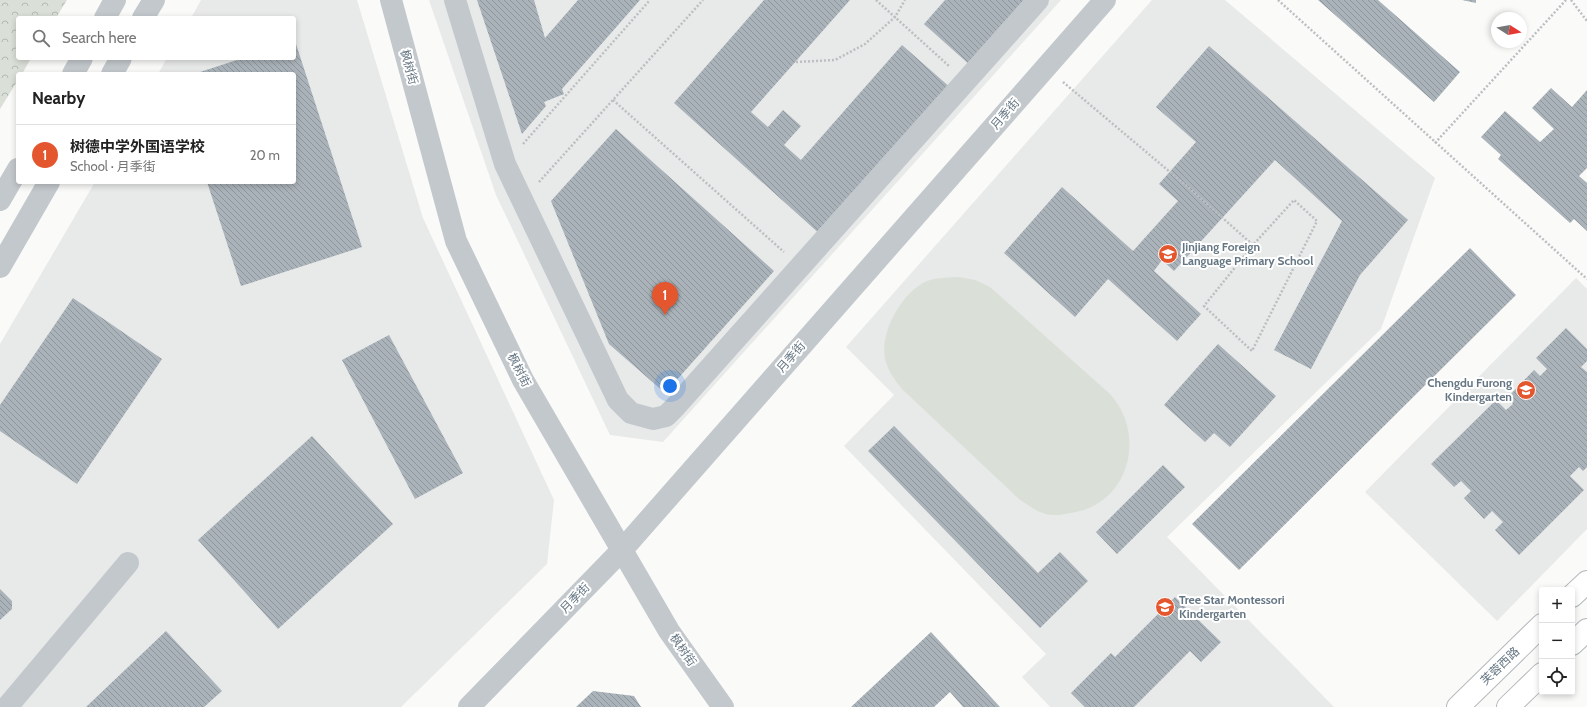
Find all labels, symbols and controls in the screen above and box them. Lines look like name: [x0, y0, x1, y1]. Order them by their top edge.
north arrow: [1491, 12, 1527, 48]
search box: [16, 16, 296, 60]
icon: search: [30, 27, 52, 49]
text: Search here: [62, 29, 137, 47]
street label: 枫树街: [398, 48, 421, 86]
text: Nearby: [32, 88, 85, 108]
street label: 月季街: [987, 95, 1022, 132]
text: 树德中学外国语学校: [70, 138, 205, 156]
text: 1: [43, 147, 47, 163]
text: 20 m: [250, 147, 280, 163]
text: School · 月季街: [70, 158, 156, 174]
place label: Jinjiang Foreign Language Primary School: [1181, 239, 1313, 268]
school or university icon: Jinjiang Foreign Language Primary School: [1157, 243, 1179, 265]
pin: 1: [652, 282, 678, 315]
street label: 月季街: [773, 338, 808, 375]
street label: 枫树街: [505, 350, 534, 389]
place label: Chengdu Furong Kindergarten: [1427, 375, 1512, 404]
your location: [660, 376, 680, 396]
school or university icon: Chengdu Furong Kindergarten: [1515, 379, 1537, 401]
street label: 月季街: [557, 579, 593, 616]
map controls: [1539, 587, 1575, 695]
button: +: [1539, 587, 1575, 623]
place label: Tree Star Montessori Kindergarten: [1179, 592, 1285, 621]
school or university icon: Tree Star Montessori Kindergarten: [1154, 596, 1176, 618]
button: −: [1539, 623, 1575, 659]
street label: 枫树街: [667, 631, 700, 669]
street label: 芙蓉西路: [1477, 644, 1522, 688]
button: locate: [1539, 659, 1575, 695]

